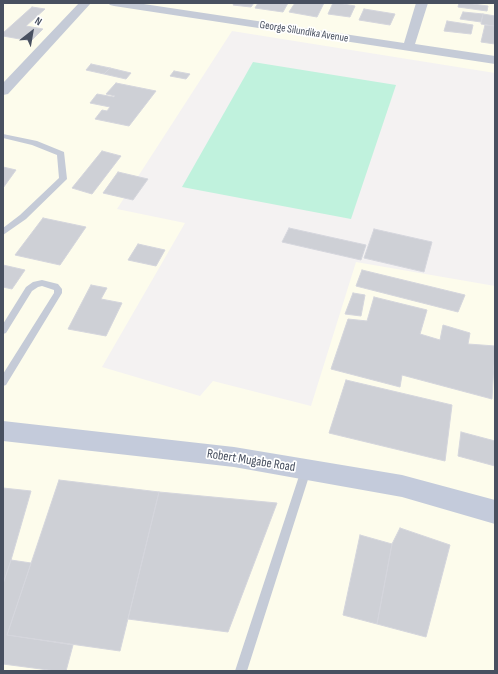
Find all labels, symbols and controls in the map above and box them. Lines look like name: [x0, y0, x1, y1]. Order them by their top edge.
north arrow: [12, 12, 52, 52]
text: N: [33, 14, 44, 28]
street label: George Silundika Avenue: [259, 18, 349, 46]
street label: Robert Mugabe Road: [206, 446, 296, 476]

